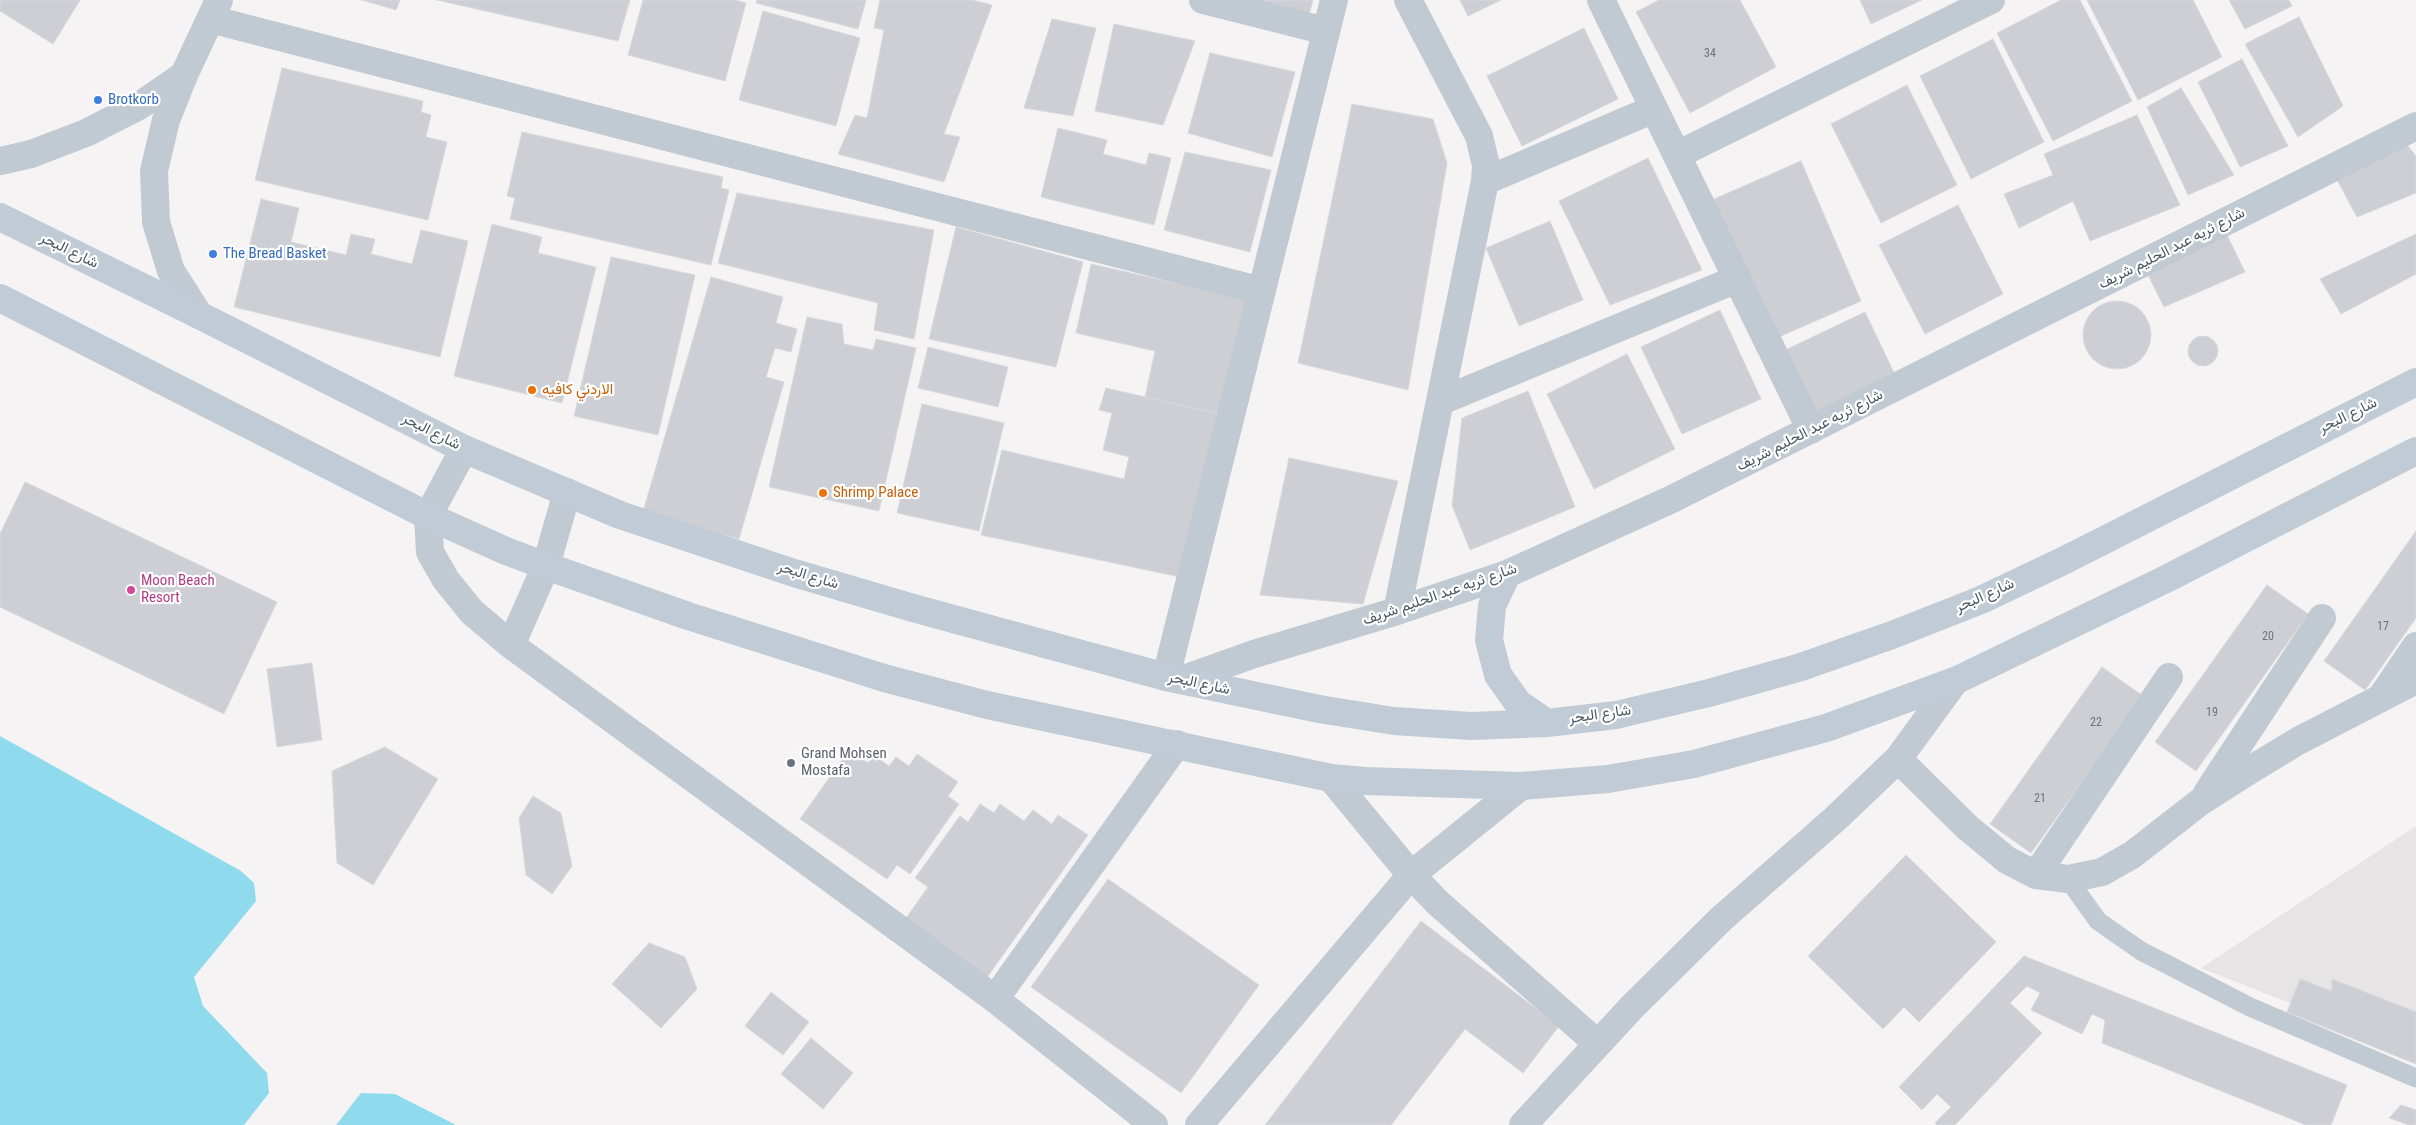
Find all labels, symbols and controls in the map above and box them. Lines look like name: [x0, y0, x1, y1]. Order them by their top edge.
house number: 34: [1704, 47, 1716, 61]
place label: Brotkorb: [108, 91, 159, 109]
marker: Brotkorb: [92, 94, 104, 106]
street label: شارع ثريه عبد الحليم شريف: [2096, 204, 2248, 294]
street label: شارع البحر: [37, 229, 101, 273]
place label: The Bread Basket: [223, 245, 327, 263]
marker: The Bread Basket: [207, 248, 219, 260]
place label: الاردني كافيه: [542, 381, 613, 399]
marker: الاردني كافيه: [526, 384, 538, 396]
street label: شارع ثريه عبد الحليم شريف: [1734, 386, 1886, 476]
street label: شارع البحر: [2316, 394, 2380, 438]
street label: شارع البحر: [399, 410, 463, 454]
place label: Shrimp Palace: [833, 484, 918, 502]
marker: Shrimp Palace: [817, 487, 829, 499]
street label: شارع البحر: [775, 558, 841, 594]
street label: شارع ثريه عبد الحليم شريف: [1361, 560, 1519, 630]
place label: Moon Beach Resort: [141, 572, 215, 607]
street label: شارع البحر: [1953, 575, 2017, 617]
marker: Moon Beach Resort: [125, 584, 137, 596]
house number: 17: [2377, 620, 2389, 634]
house number: 20: [2262, 630, 2274, 644]
street label: شارع البحر: [1166, 669, 1232, 699]
street label: شارع البحر: [1568, 702, 1632, 728]
house number: 19: [2206, 706, 2218, 720]
house number: 22: [2090, 716, 2102, 730]
place label: Grand Mohsen Mostafa: [801, 745, 887, 780]
marker: Grand Mohsen Mostafa: [785, 757, 797, 769]
house number: 21: [2034, 792, 2046, 806]

